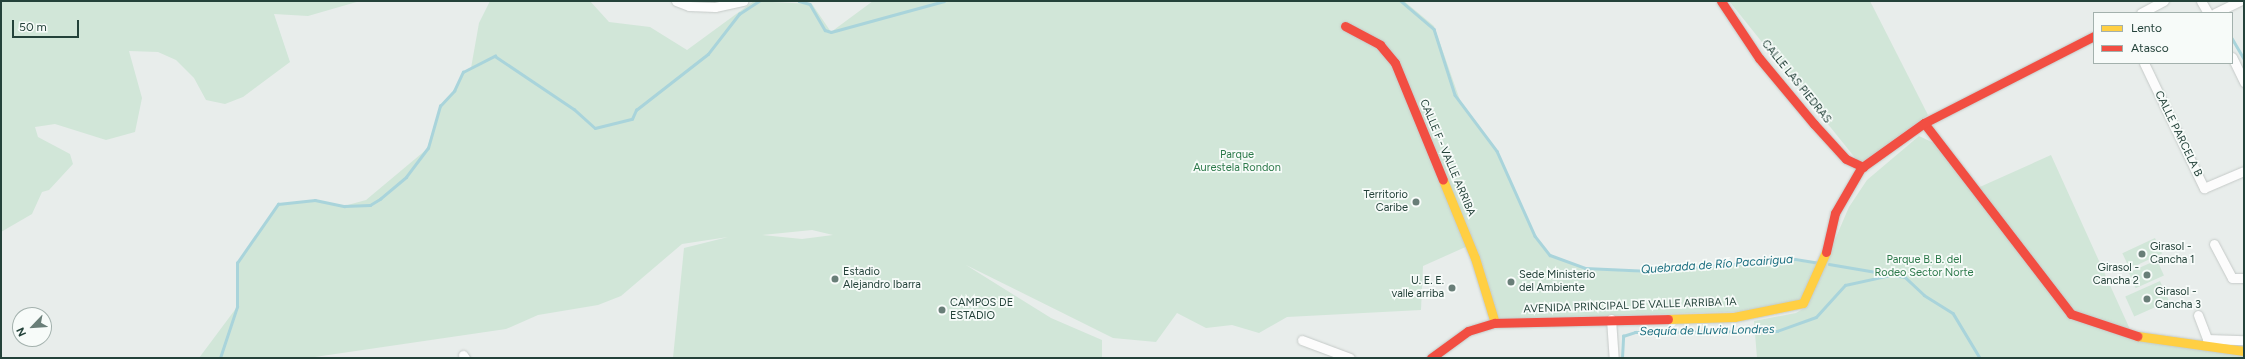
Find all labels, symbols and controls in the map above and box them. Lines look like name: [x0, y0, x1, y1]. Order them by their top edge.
scale bar: [14, 12, 81, 38]
legend: [2093, 12, 2233, 64]
text: 50 m: [19, 20, 47, 34]
text: Lento: [2131, 21, 2162, 35]
street label: CALLE LAS PIEDRAS: [1758, 38, 1834, 126]
text: Atasco: [2131, 41, 2169, 55]
street label: CALLE PARCELA B: [2152, 89, 2204, 179]
street label: CALLE F - VALLE ARRIBA: [1416, 98, 1478, 218]
park label: Parque Aurestela Rondon: [1193, 149, 1281, 175]
place label: Territorio Caribe: [1363, 189, 1408, 215]
marker: Territorio Caribe: [1411, 197, 1421, 207]
place label: Girasol - Cancha 1: [2150, 241, 2195, 267]
marker: Girasol - Cancha 1: [2137, 249, 2147, 259]
water label: Quebrada de Río Pacairigua: [1640, 252, 1794, 278]
park label: Parque B. B. del Rodeo Sector Norte: [1874, 254, 1974, 280]
place label: Girasol - Cancha 2: [2093, 262, 2139, 288]
place label: Estadio Alejandro Ibarra: [843, 266, 921, 292]
place label: Sede Ministerio del Ambiente: [1519, 269, 1595, 295]
marker: Girasol - Cancha 2: [2142, 270, 2152, 280]
marker: Estadio Alejandro Ibarra: [830, 274, 840, 284]
place label: U. E. E. valle arriba: [1392, 275, 1444, 301]
marker: Sede Ministerio del Ambiente: [1506, 277, 1516, 287]
marker: U. E. E. valle arriba: [1447, 283, 1457, 293]
place label: Girasol - Cancha 3: [2155, 286, 2201, 312]
marker: Girasol - Cancha 3: [2142, 294, 2152, 304]
street label: AVENIDA PRINCIPAL DE VALLE ARRIBA 1A: [1523, 296, 1737, 316]
place label: CAMPOS DE ESTADIO: [950, 297, 1013, 323]
marker: CAMPOS DE ESTADIO: [937, 305, 947, 315]
north arrow: [12, 307, 52, 347]
water label: Sequía de Lluvia Londres: [1639, 323, 1775, 339]
text: N: [14, 325, 29, 338]

